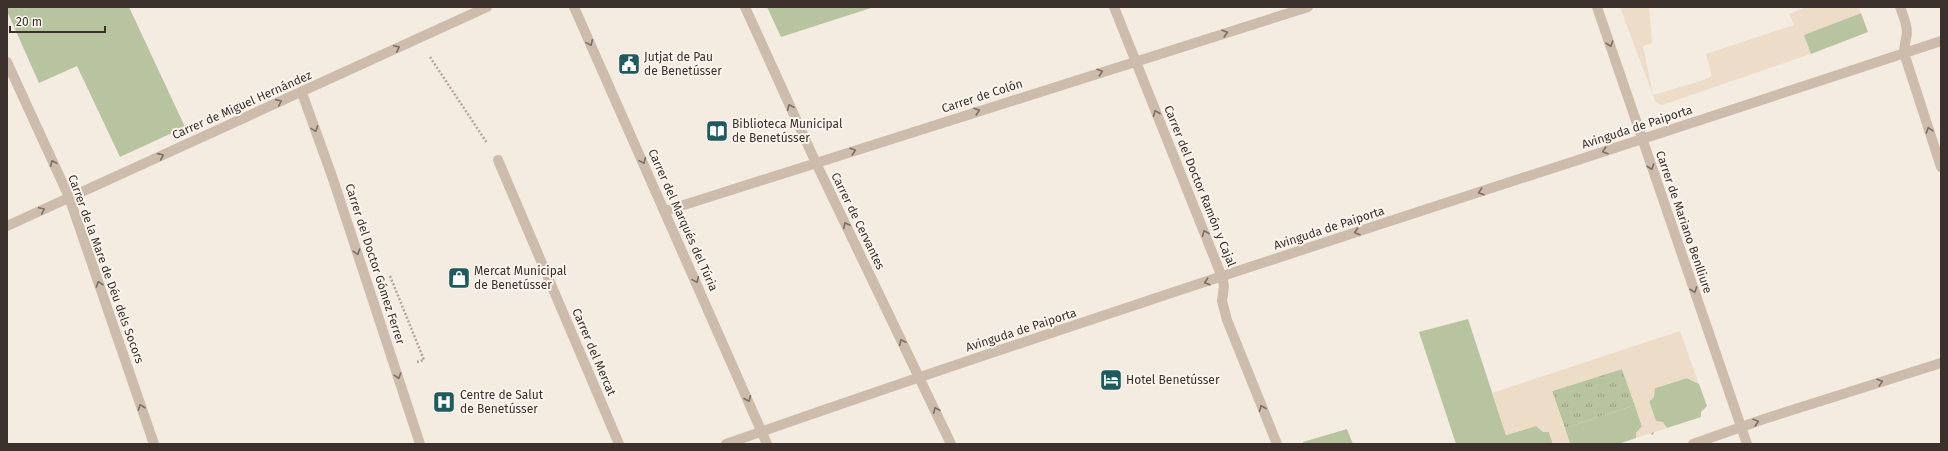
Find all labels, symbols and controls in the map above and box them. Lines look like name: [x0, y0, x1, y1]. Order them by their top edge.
scale bar: [10, 8, 105, 34]
text: 20 m: [16, 15, 42, 29]
one-way arrow: [1221, 29, 1228, 38]
one-way arrow: [585, 38, 593, 46]
one-way arrow: [1605, 40, 1614, 47]
one-way arrow: [393, 45, 401, 53]
place label: Jutjat de Pau de Benetússer: [644, 50, 722, 78]
public building icon: Jutjat de Pau de Benetússer: [616, 51, 642, 77]
street label: Carrer de Miguel Hernández: [170, 68, 314, 142]
one-way arrow: [1097, 68, 1104, 76]
street label: Carrer de Colón: [940, 76, 1024, 116]
one-way arrow: [275, 99, 283, 107]
street label: Avinguda de Paiporta: [1580, 102, 1694, 152]
street label: Carrer del Doctor Ramón y Cajal: [1161, 103, 1239, 269]
one-way arrow: [787, 104, 795, 111]
one-way arrow: [973, 107, 980, 116]
one-way arrow: [1153, 109, 1161, 117]
place label: Biblioteca Municipal de Benetússer: [732, 117, 843, 145]
library icon: Biblioteca Municipal de Benetússer: [704, 118, 730, 144]
one-way arrow: [311, 125, 319, 132]
one-way arrow: [1925, 126, 1934, 133]
one-way arrow: [1601, 146, 1608, 155]
street label: Carrer del Marqués del Túria: [645, 147, 721, 293]
one-way arrow: [849, 147, 856, 156]
street label: Carrer de Mariano Benlliure: [1653, 149, 1715, 295]
one-way arrow: [156, 153, 164, 161]
one-way arrow: [638, 157, 646, 165]
one-way arrow: [50, 159, 58, 167]
one-way arrow: [1647, 164, 1655, 171]
street label: Carrer de Cervantes: [828, 170, 888, 272]
street label: Carrer de la Mare de Déu dels Socors: [65, 173, 147, 366]
street label: Carrer del Doctor Gómez Ferrer: [342, 182, 408, 346]
one-way arrow: [1478, 187, 1485, 195]
street label: Avinguda de Paiporta: [1272, 203, 1386, 253]
one-way arrow: [38, 207, 46, 215]
one-way arrow: [843, 222, 851, 229]
one-way arrow: [1354, 227, 1361, 236]
one-way arrow: [1201, 230, 1209, 237]
one-way arrow: [352, 248, 361, 255]
place label: Mercat Municipal de Benetússer: [474, 264, 567, 292]
shop icon: Mercat Municipal de Benetússer: [446, 265, 472, 291]
one-way arrow: [691, 276, 699, 284]
one-way arrow: [1204, 277, 1211, 285]
one-way arrow: [95, 281, 103, 288]
one-way arrow: [1689, 286, 1697, 293]
street label: Avinguda de Paiporta: [964, 305, 1078, 355]
street label: Carrer del Mercat: [569, 306, 619, 398]
one-way arrow: [899, 339, 907, 347]
hotel icon: Hotel Benetússer: [1098, 367, 1124, 393]
one-way arrow: [393, 372, 401, 379]
place label: Hotel Benetússer: [1126, 373, 1220, 387]
one-way arrow: [1876, 378, 1883, 387]
place label: Centre de Salut de Benetússer: [460, 388, 544, 416]
hospital icon: Centre de Salut de Benetússer: [431, 389, 457, 415]
one-way arrow: [743, 395, 751, 403]
one-way arrow: [137, 404, 146, 411]
one-way arrow: [1259, 404, 1267, 411]
one-way arrow: [933, 407, 941, 415]
one-way arrow: [1752, 418, 1759, 427]

